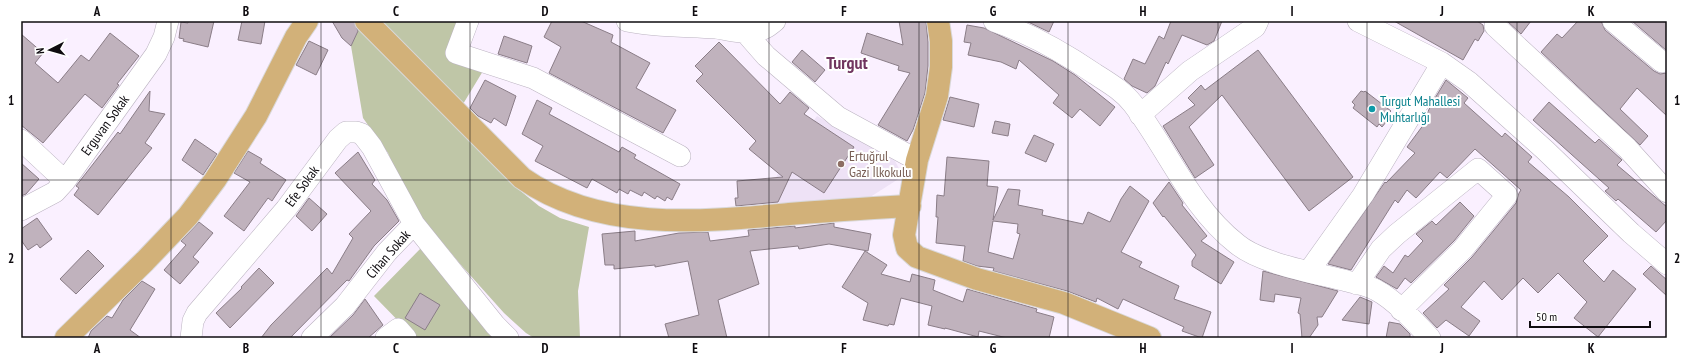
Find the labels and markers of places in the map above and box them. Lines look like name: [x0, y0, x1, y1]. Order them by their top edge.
place label: Turgut Mahallesi Muhtarlığı: [1380, 92, 1460, 126]
marker: Turgut Mahallesi Muhtarlığı: [1367, 104, 1377, 114]
place label: Ertuğrul Gazi İlkokulu: [849, 147, 911, 181]
marker: Ertuğrul Gazi İlkokulu: [836, 159, 846, 169]

